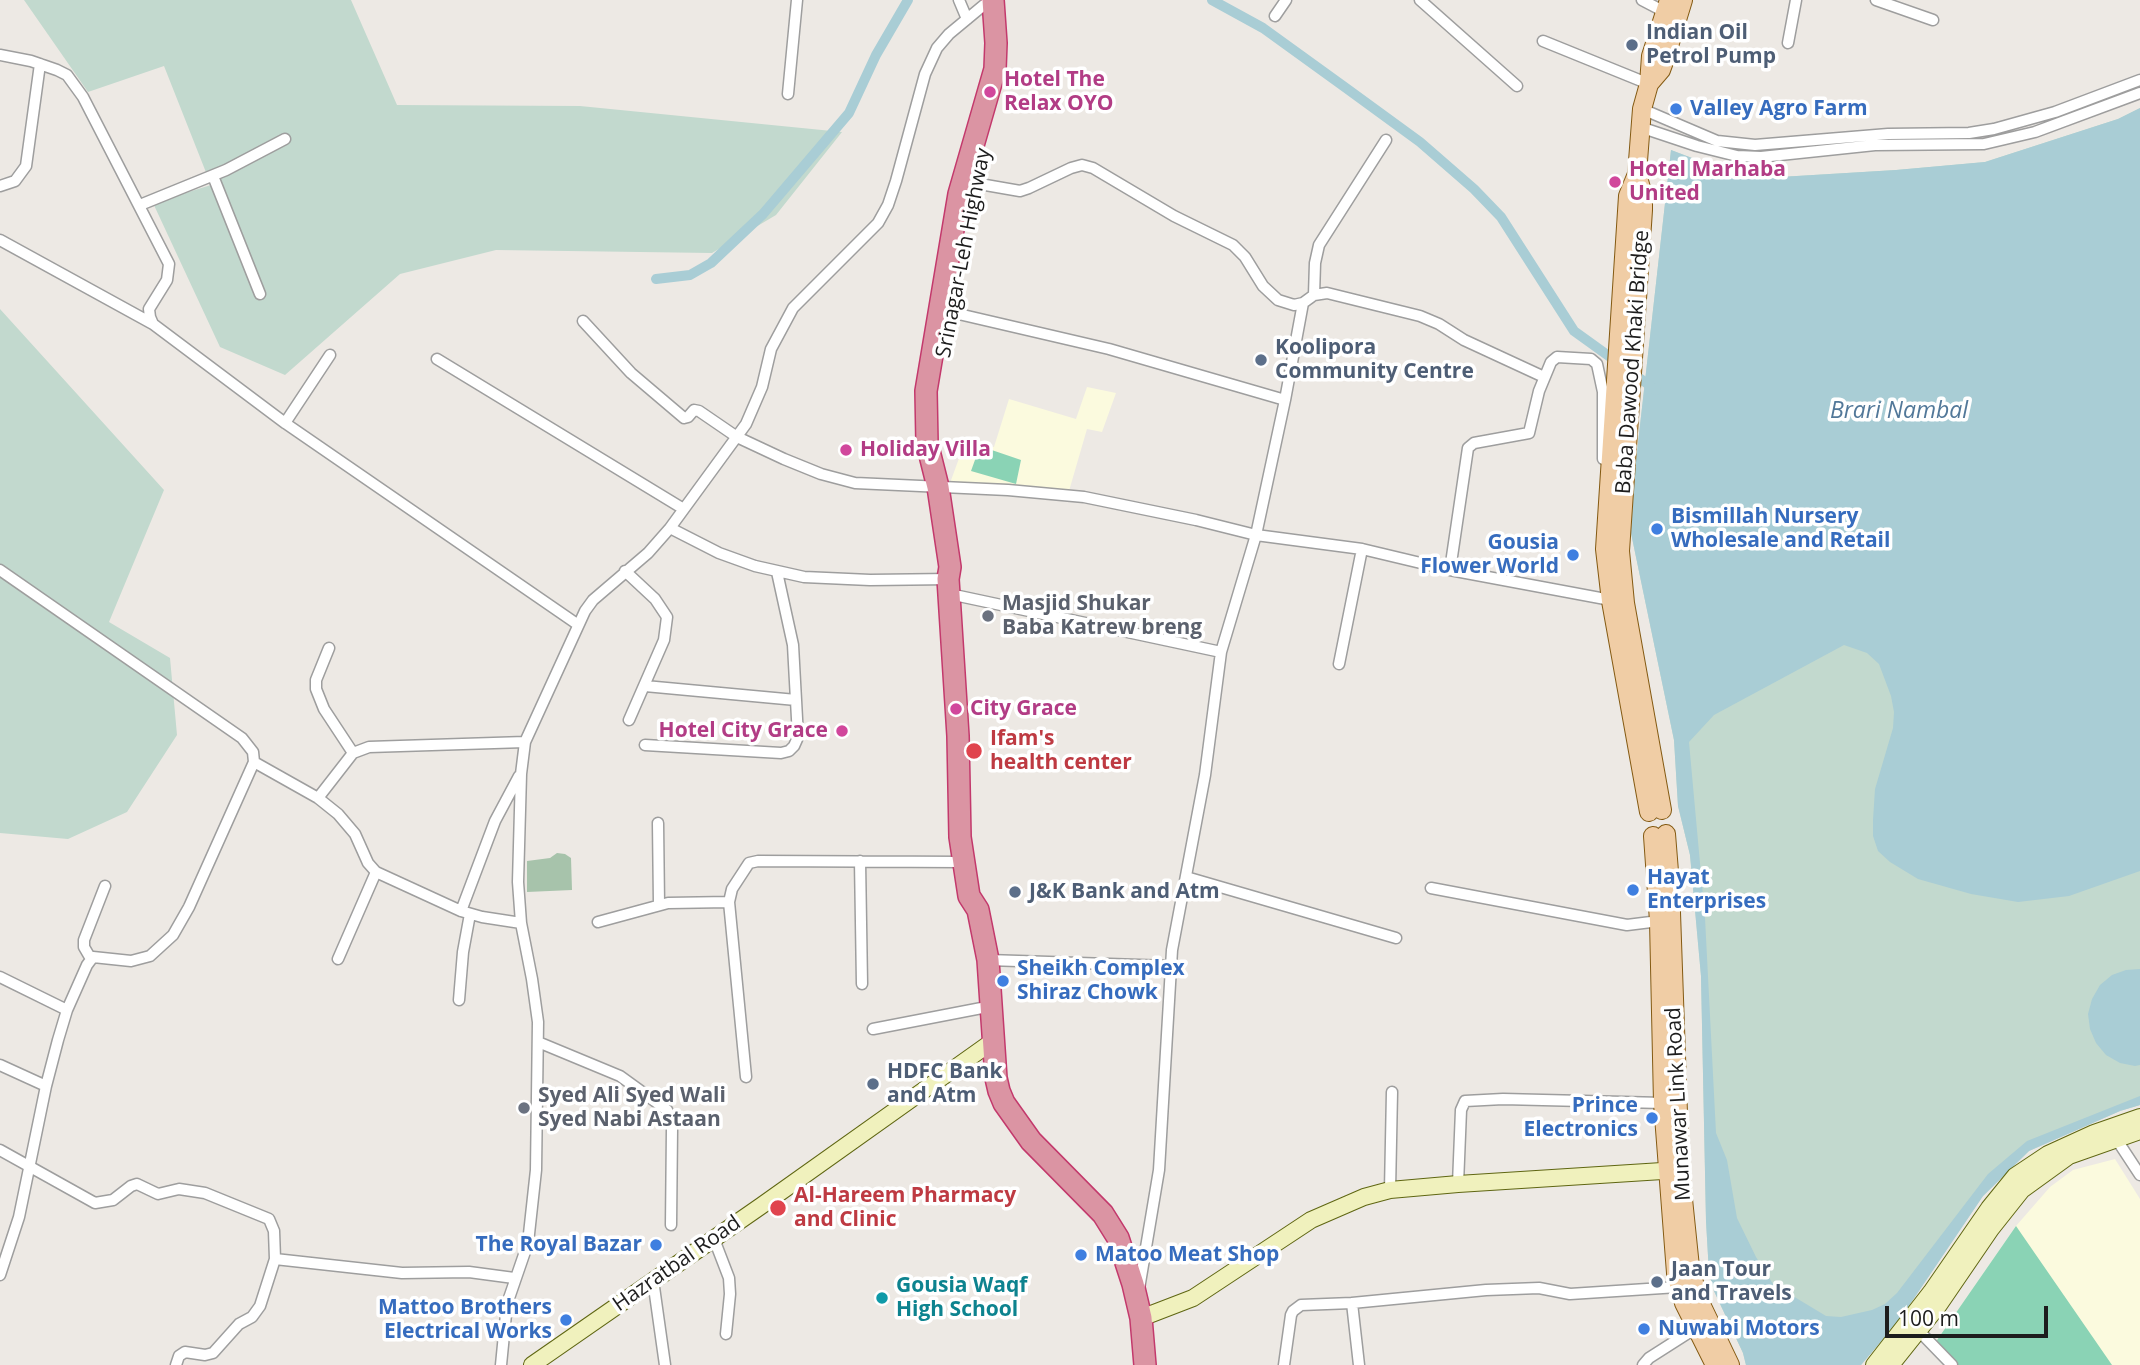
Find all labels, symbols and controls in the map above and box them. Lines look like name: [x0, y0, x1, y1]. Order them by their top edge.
place label: Indian Oil Petrol Pump: [1646, 20, 1776, 70]
marker: Indian Oil Petrol Pump: [1624, 37, 1640, 53]
place label: Hotel The Relax OYO: [1004, 67, 1113, 117]
marker: Hotel The Relax OYO: [982, 84, 998, 100]
place label: Valley Agro Farm: [1690, 96, 1868, 122]
marker: Valley Agro Farm: [1668, 101, 1684, 117]
street label: Srinagar-Leh Highway: [931, 146, 997, 360]
place label: Hotel Marhaba United: [1629, 157, 1786, 207]
marker: Hotel Marhaba United: [1607, 174, 1623, 190]
street label: Baba Dawood Khaki Bridge: [1611, 229, 1655, 495]
place label: Koolipora Community Centre: [1275, 335, 1474, 385]
marker: Koolipora Community Centre: [1253, 352, 1269, 368]
water label: Brari Nambal: [1830, 397, 1968, 425]
place label: Holiday Villa: [860, 437, 991, 463]
marker: Holiday Villa: [838, 442, 854, 458]
place label: Bismillah Nursery Wholesale and Retail: [1671, 504, 1890, 554]
marker: Bismillah Nursery Wholesale and Retail: [1649, 521, 1665, 537]
place label: Gousia Flower World: [1420, 530, 1559, 580]
marker: Gousia Flower World: [1565, 547, 1581, 563]
place label: Masjid Shukar Baba Katrew breng: [1002, 591, 1202, 641]
marker: Masjid Shukar Baba Katrew breng: [980, 608, 996, 624]
place label: City Grace: [970, 696, 1077, 722]
marker: City Grace: [948, 701, 964, 717]
place label: Hotel City Grace: [659, 718, 828, 744]
marker: Hotel City Grace: [834, 723, 850, 739]
place label: Ifam's health center: [990, 726, 1132, 776]
marker: Ifam's health center: [964, 741, 984, 761]
place label: Hayat Enterprises: [1647, 865, 1766, 915]
place label: J&K Bank and Atm: [1029, 879, 1220, 905]
marker: Hayat Enterprises: [1625, 882, 1641, 898]
marker: J&K Bank and Atm: [1007, 884, 1023, 900]
place label: Sheikh Complex Shiraz Chowk: [1017, 956, 1185, 1006]
marker: Sheikh Complex Shiraz Chowk: [995, 973, 1011, 989]
street label: Munawar Link Road: [1661, 1006, 1697, 1202]
place label: HDFC Bank and Atm: [887, 1059, 1003, 1109]
marker: HDFC Bank and Atm: [865, 1076, 881, 1092]
place label: Syed Ali Syed Wali Syed Nabi Astaan: [538, 1083, 726, 1133]
place label: Prince Electronics: [1524, 1093, 1638, 1143]
marker: Syed Ali Syed Wali Syed Nabi Astaan: [516, 1100, 532, 1116]
marker: Prince Electronics: [1644, 1110, 1660, 1126]
place label: Al-Hareem Pharmacy and Clinic: [794, 1183, 1016, 1233]
marker: Al-Hareem Pharmacy and Clinic: [768, 1198, 788, 1218]
street label: Hazratbal Road: [608, 1211, 746, 1317]
place label: The Royal Bazar: [476, 1232, 642, 1258]
marker: The Royal Bazar: [648, 1237, 664, 1253]
place label: Matoo Meat Shop: [1095, 1242, 1279, 1268]
marker: Matoo Meat Shop: [1073, 1247, 1089, 1263]
place label: Jaan Tour and Travels: [1671, 1257, 1792, 1307]
place label: Gousia Waqf High School: [896, 1273, 1027, 1323]
marker: Jaan Tour and Travels: [1649, 1274, 1665, 1290]
marker: Gousia Waqf High School: [874, 1290, 890, 1306]
scale bar: [1888, 1292, 2051, 1336]
place label: Mattoo Brothers Electrical Works: [378, 1295, 552, 1345]
text: 100 m: [1898, 1304, 1959, 1332]
marker: Mattoo Brothers Electrical Works: [558, 1312, 574, 1328]
place label: Nuwabi Motors: [1658, 1316, 1820, 1342]
marker: Nuwabi Motors: [1636, 1321, 1652, 1337]

